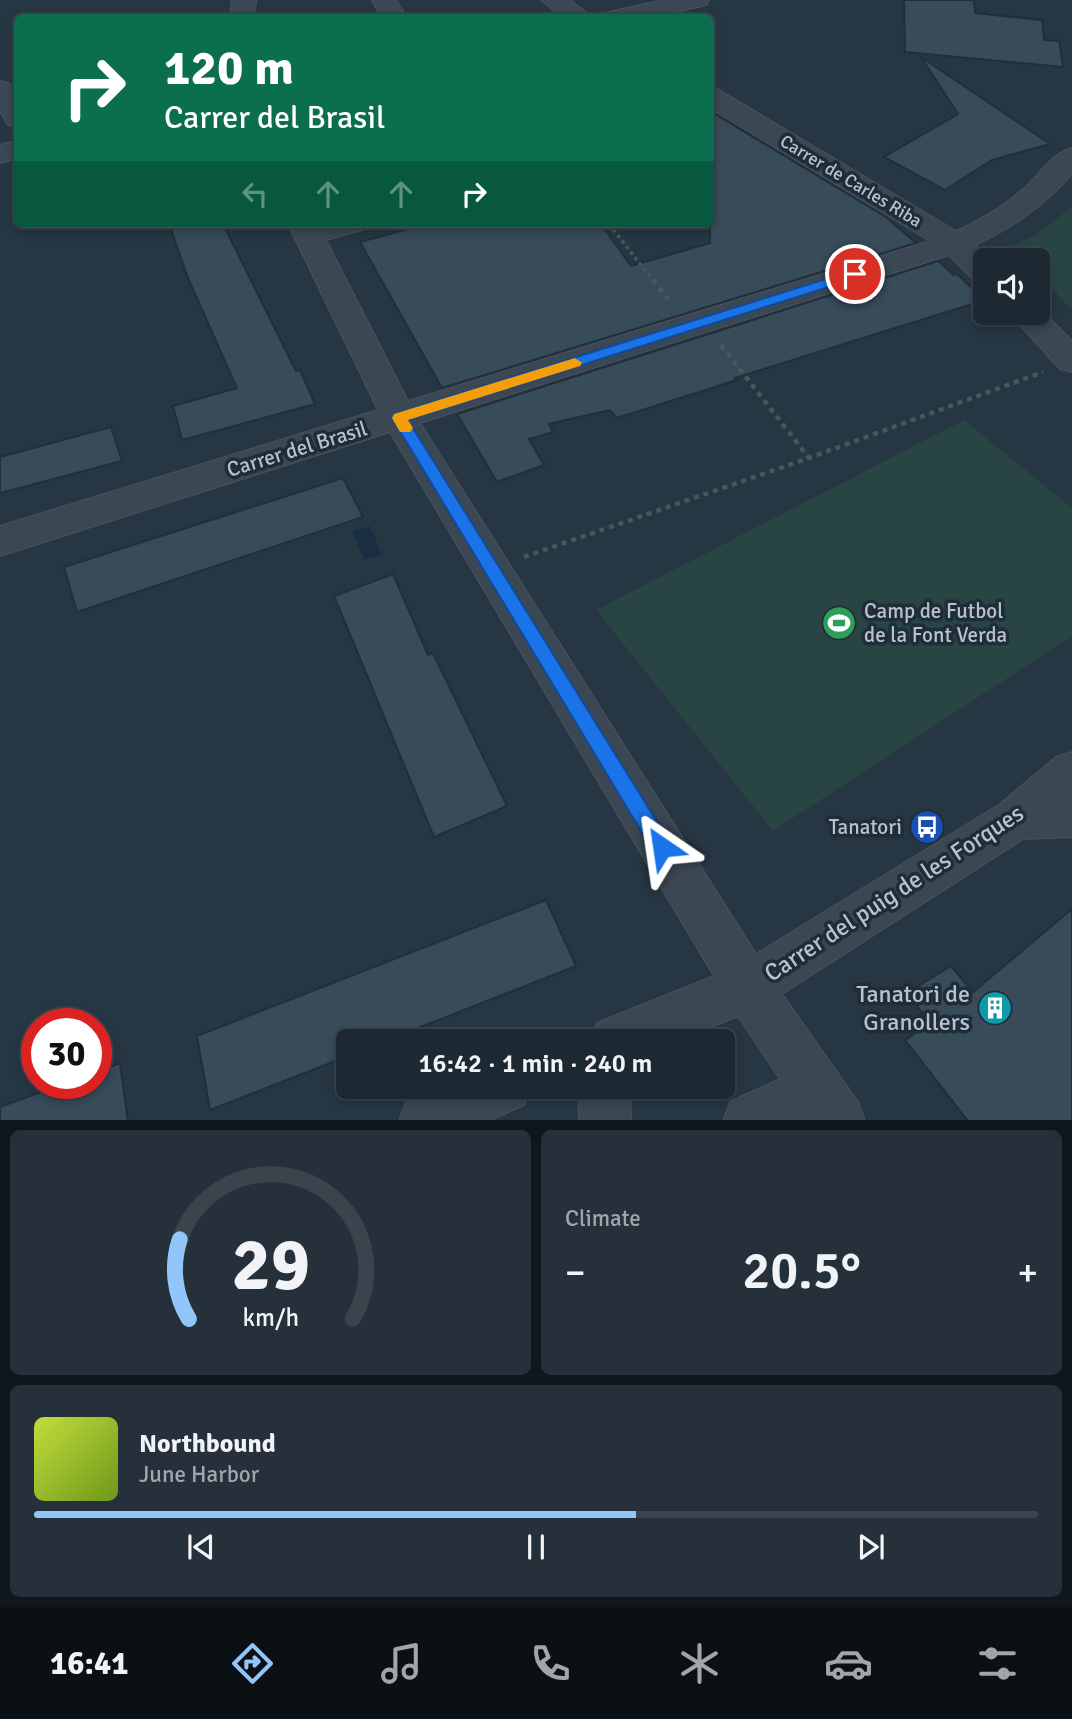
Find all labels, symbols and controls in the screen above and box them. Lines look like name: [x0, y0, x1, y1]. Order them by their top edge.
text: 120 m: [164, 38, 294, 98]
icon: right: [49, 42, 140, 133]
text: Carrer del Brasil: [164, 98, 385, 137]
street label: Carrer de Carles Riba: [776, 130, 926, 232]
icon: left: [236, 175, 274, 213]
icon: ahead: [309, 175, 347, 213]
icon: ahead: [382, 175, 420, 213]
icon: right: [455, 175, 493, 213]
pin: [825, 244, 885, 304]
map controls: [973, 248, 1050, 325]
button: sound: [973, 248, 1050, 325]
icon: arrive: [836, 255, 874, 293]
street label: Carrer del Brasil: [224, 415, 370, 483]
place label: Camp de Futbol de la Font Verda: [864, 598, 1007, 648]
sports icon: Camp de Futbol de la Font Verda: [820, 604, 858, 642]
street label: Carrer del puig de les Forques: [759, 798, 1029, 988]
bus stop icon: Tanatori: [908, 808, 946, 846]
position arrow: [625, 810, 699, 884]
place label: Tanatori: [829, 814, 902, 840]
place label: Tanatori de Granollers: [856, 979, 970, 1037]
building icon: Tanatori de Granollers: [976, 989, 1014, 1027]
speed limit sign: 30: [21, 1008, 112, 1099]
text: 16:42 · 1 min · 240 m: [419, 1048, 652, 1080]
text: Climate: [565, 1204, 641, 1233]
text: 29: [231, 1221, 310, 1310]
text: 20.5°: [742, 1239, 861, 1303]
text: −: [565, 1249, 586, 1296]
text: +: [1017, 1249, 1038, 1296]
text: km/h: [242, 1301, 299, 1332]
text: Northbound: [139, 1428, 276, 1460]
text: June Harbor: [139, 1460, 259, 1489]
icon: previous: [182, 1528, 220, 1566]
icon: pause: [517, 1528, 555, 1566]
icon: next: [852, 1528, 890, 1566]
icon: directions: [228, 1639, 277, 1688]
icon: music: [377, 1639, 426, 1688]
icon: phone: [526, 1639, 575, 1688]
icon: climate: [675, 1639, 724, 1688]
icon: car: [824, 1639, 873, 1688]
icon: filters: [973, 1639, 1022, 1688]
text: 16:41: [50, 1644, 129, 1683]

